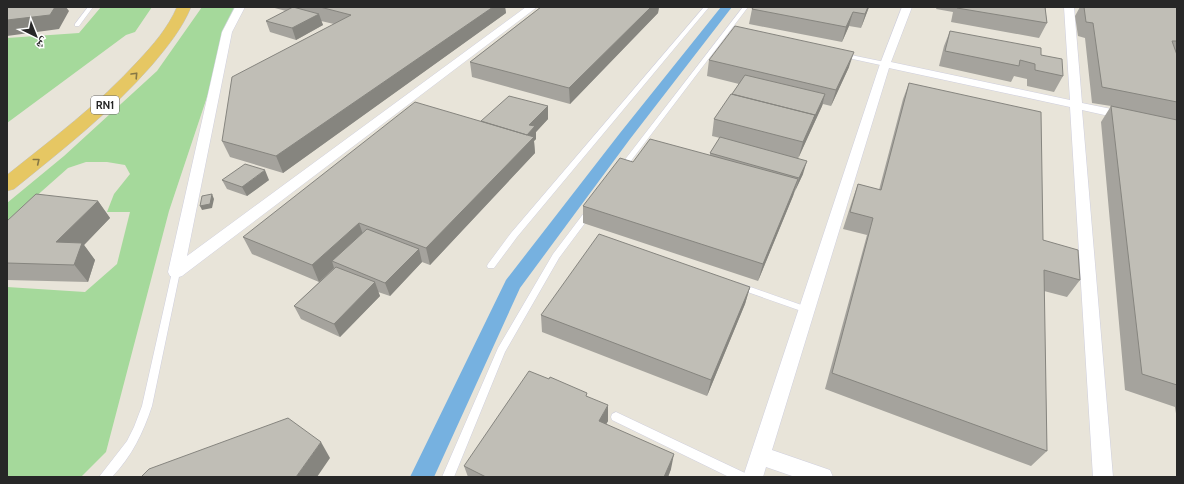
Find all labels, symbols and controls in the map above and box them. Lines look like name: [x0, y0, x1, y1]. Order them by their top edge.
north arrow: [16, 16, 56, 56]
text: ش: [33, 33, 52, 53]
one-way arrow: [130, 72, 137, 80]
road number: RN1: [91, 96, 119, 114]
one-way arrow: [33, 158, 40, 165]

